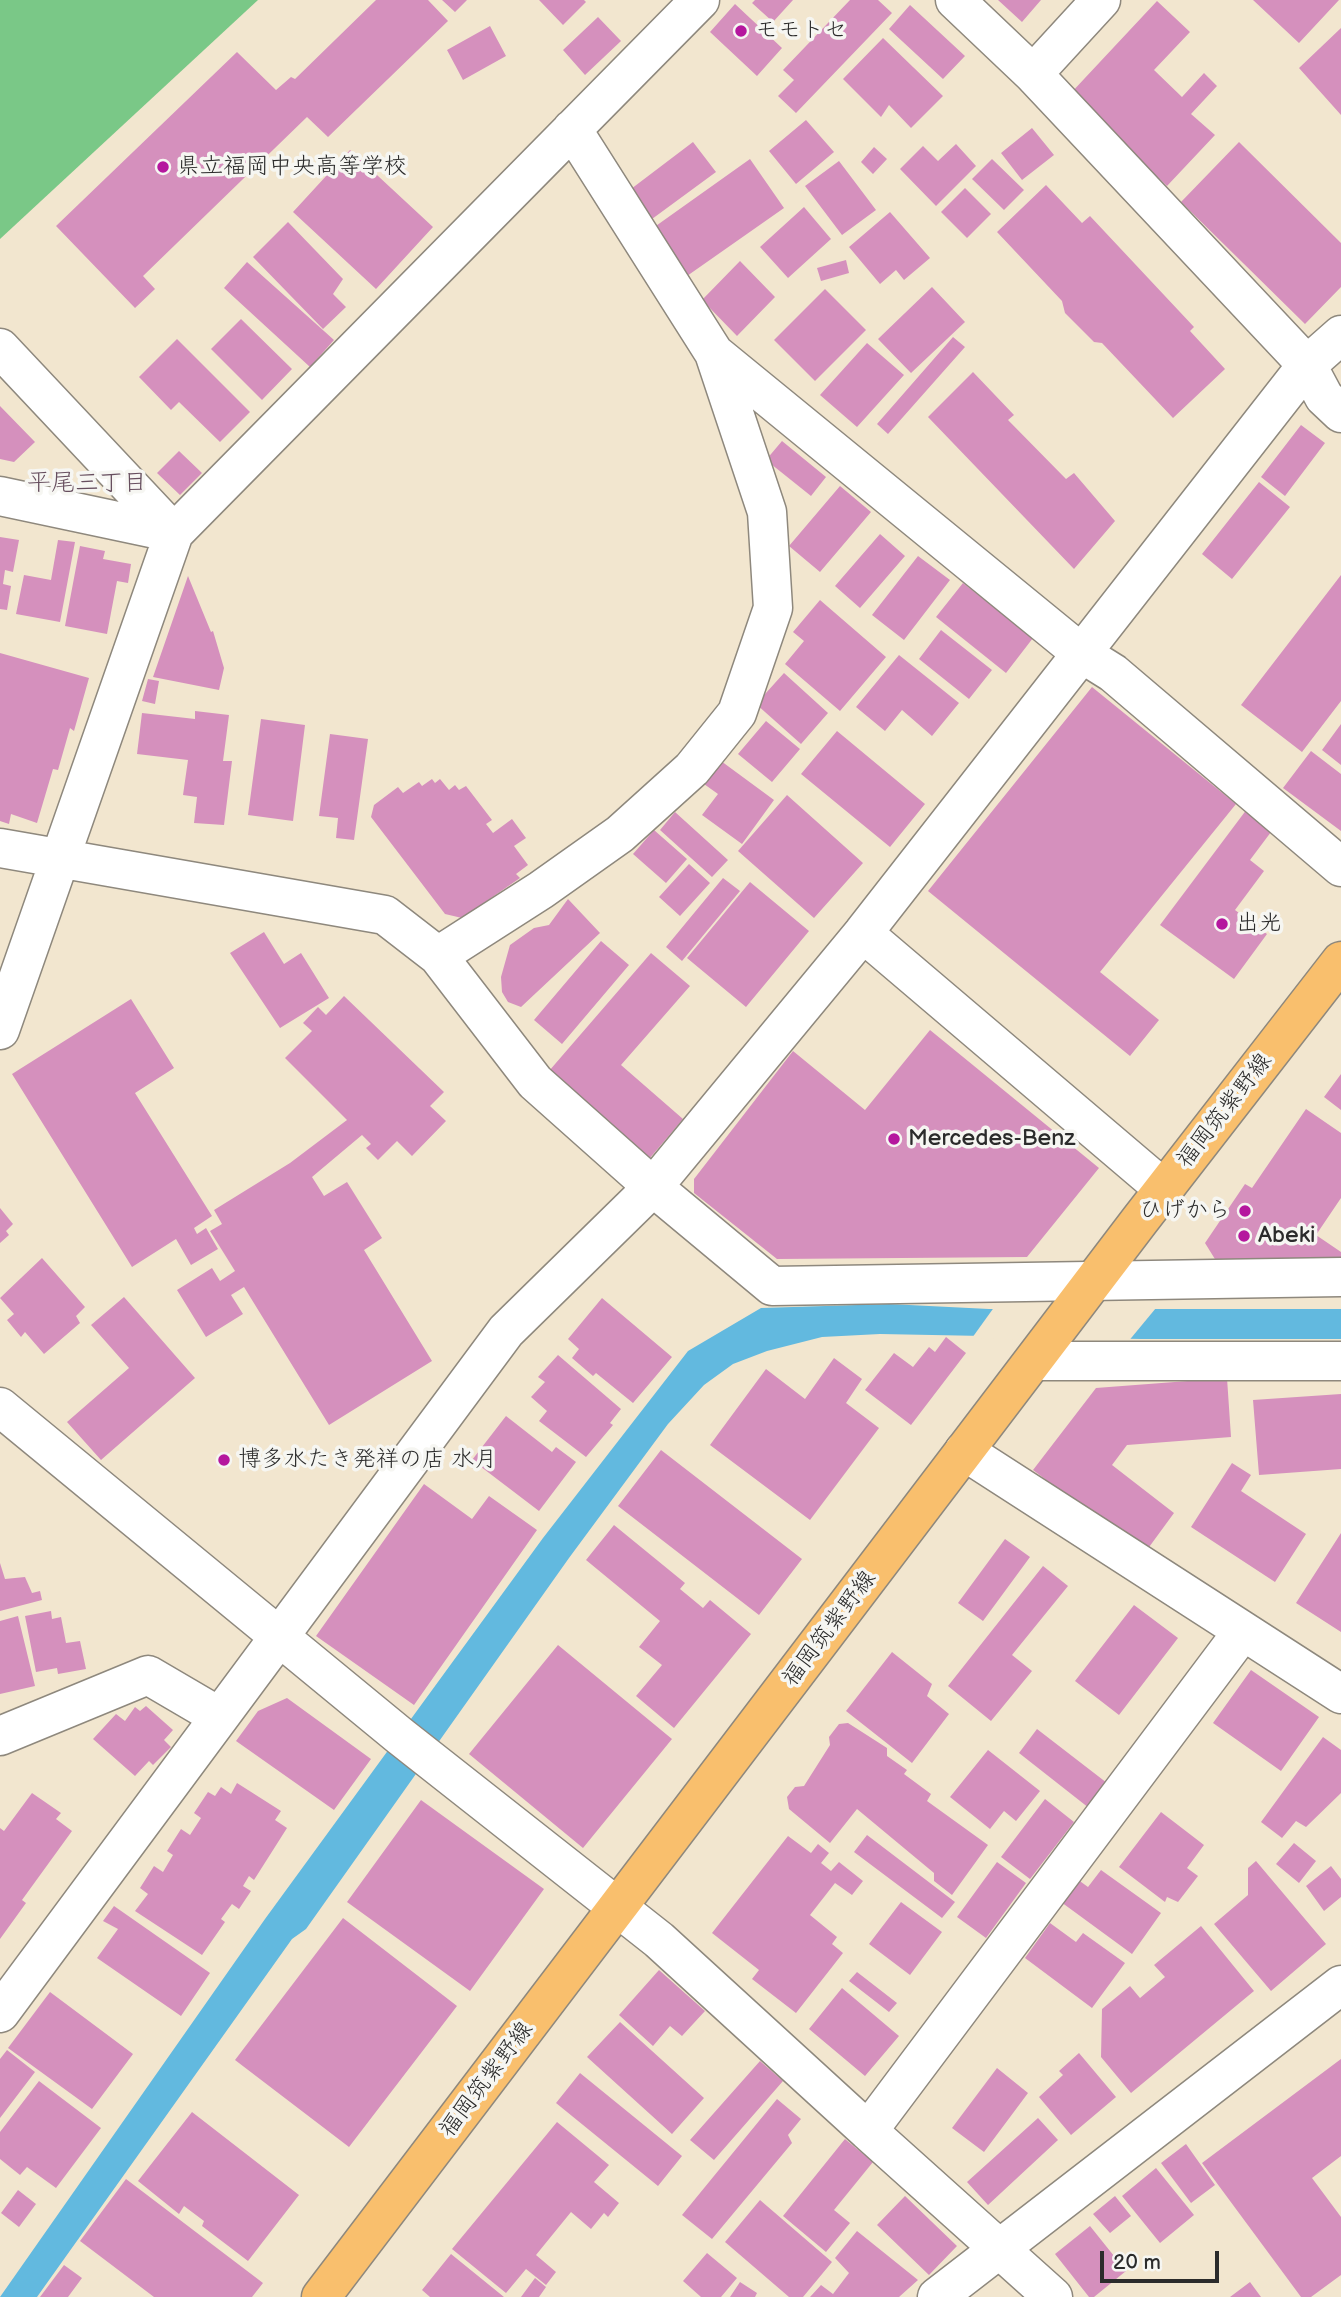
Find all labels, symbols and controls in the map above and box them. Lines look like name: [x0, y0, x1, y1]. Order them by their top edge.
place label: モモトセ: [755, 17, 847, 45]
marker: モモトセ: [733, 23, 749, 39]
place label: 県立福岡中央高等学校: [177, 153, 407, 181]
marker: 県立福岡中央高等学校: [155, 159, 171, 175]
district label: 平尾三丁目: [27, 470, 147, 498]
place label: 出光: [1236, 910, 1282, 938]
marker: 出光: [1214, 916, 1230, 932]
street label: 福岡筑紫野線: [1172, 1048, 1278, 1174]
place label: Mercedes-Benz: [908, 1125, 1075, 1153]
marker: Mercedes-Benz: [886, 1131, 902, 1147]
place label: ひげから: [1139, 1197, 1231, 1225]
marker: ひげから: [1237, 1203, 1253, 1219]
place label: Abeki: [1258, 1222, 1315, 1250]
marker: Abeki: [1236, 1228, 1252, 1244]
place label: 博多水たき発祥の店 水月: [238, 1446, 497, 1474]
marker: 博多水たき発祥の店 水月: [216, 1452, 232, 1468]
street label: 福岡筑紫野線: [777, 1566, 883, 1692]
street label: 福岡筑紫野線: [434, 2017, 540, 2143]
scale bar: [1103, 2238, 1222, 2282]
text: 20 m: [1113, 2250, 1161, 2275]

